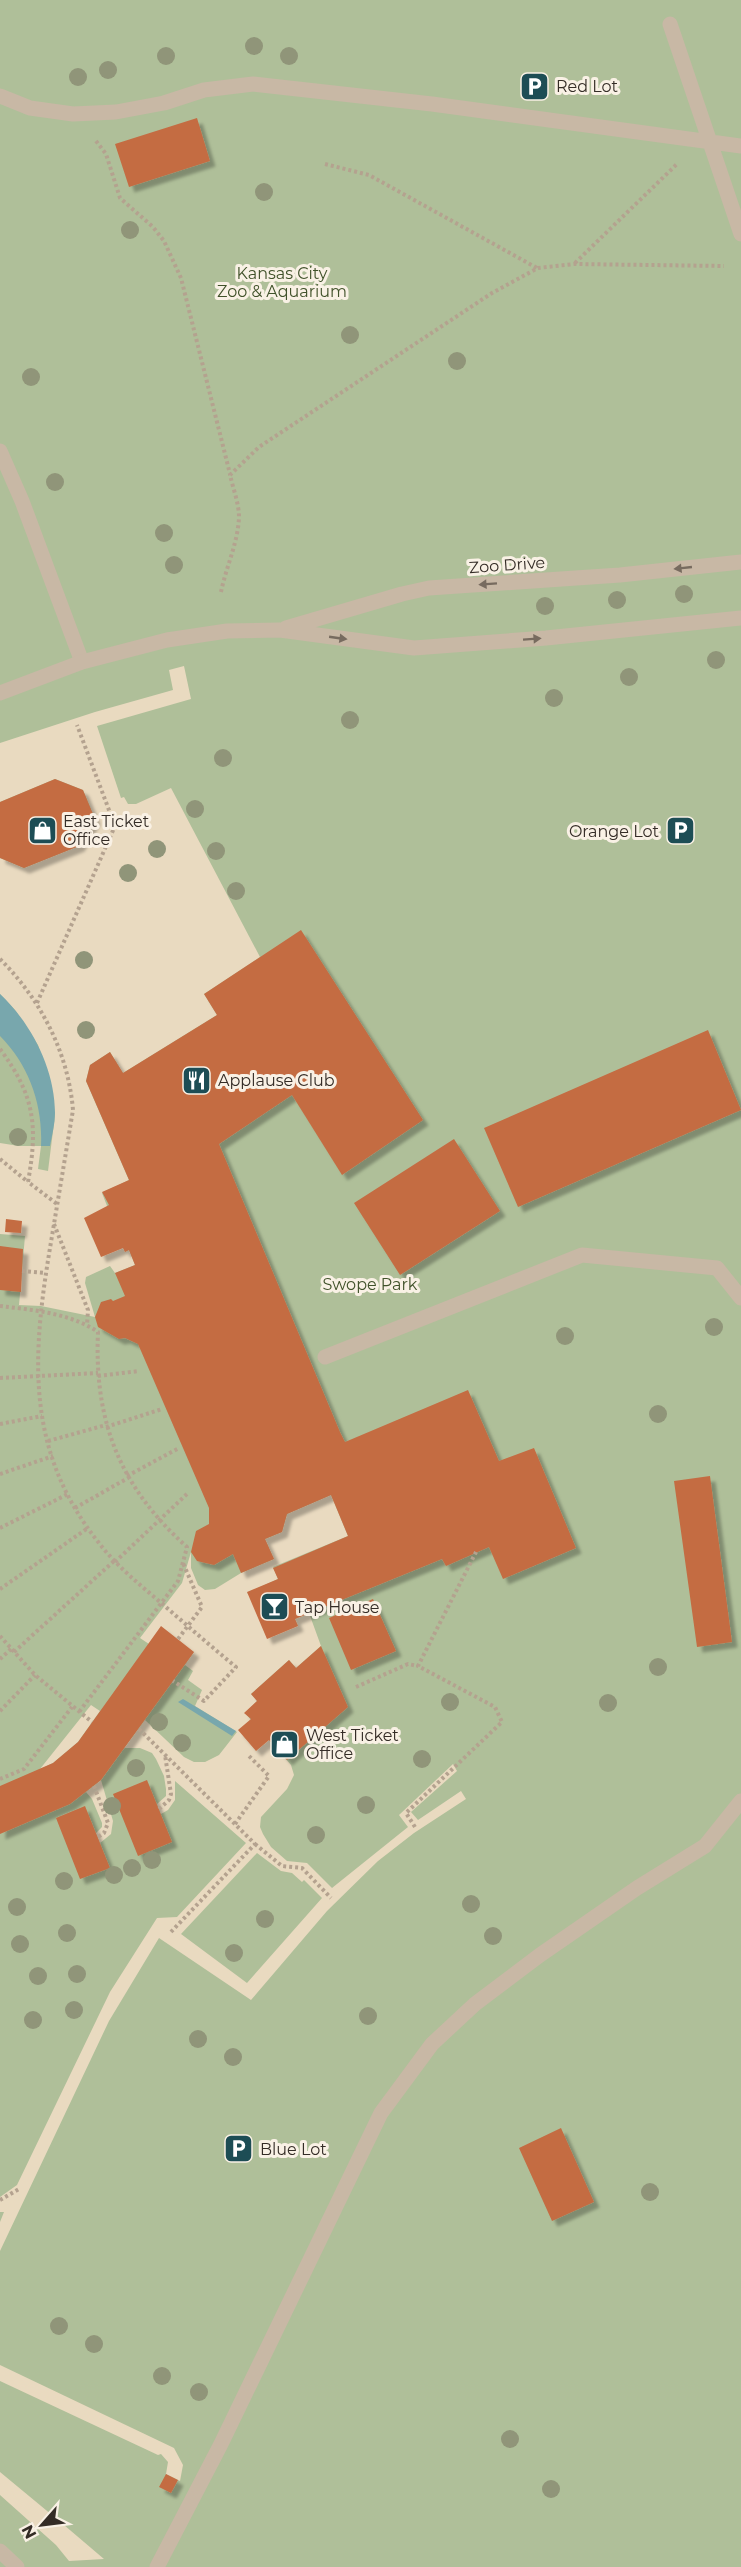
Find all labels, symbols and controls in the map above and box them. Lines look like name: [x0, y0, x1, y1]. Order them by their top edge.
parking icon: Red Lot: [519, 70, 551, 102]
place label: Red Lot: [556, 77, 619, 96]
park label: Kansas City Zoo & Aquarium: [217, 264, 347, 301]
street label: Zoo Drive: [468, 553, 546, 577]
one-way arrow: [673, 563, 692, 573]
one-way arrow: [479, 579, 498, 589]
one-way arrow: [329, 634, 348, 643]
one-way arrow: [523, 634, 542, 644]
place label: East Ticket Office: [63, 812, 150, 849]
shop icon: East Ticket Office: [26, 814, 58, 846]
parking icon: Orange Lot: [664, 815, 696, 847]
place label: Orange Lot: [569, 822, 660, 841]
restaurant icon: Applause Club: [181, 1064, 213, 1096]
place label: Applause Club: [218, 1071, 335, 1090]
park label: Swope Park: [323, 1275, 418, 1294]
bar icon: Tap House: [258, 1591, 290, 1623]
place label: Tap House: [295, 1598, 379, 1617]
place label: West Ticket Office: [306, 1726, 399, 1763]
shop icon: West Ticket Office: [269, 1728, 301, 1760]
parking icon: Blue Lot: [223, 2133, 255, 2165]
place label: Blue Lot: [260, 2140, 327, 2159]
north arrow: [12, 2495, 72, 2555]
text: N: [18, 2522, 41, 2542]

